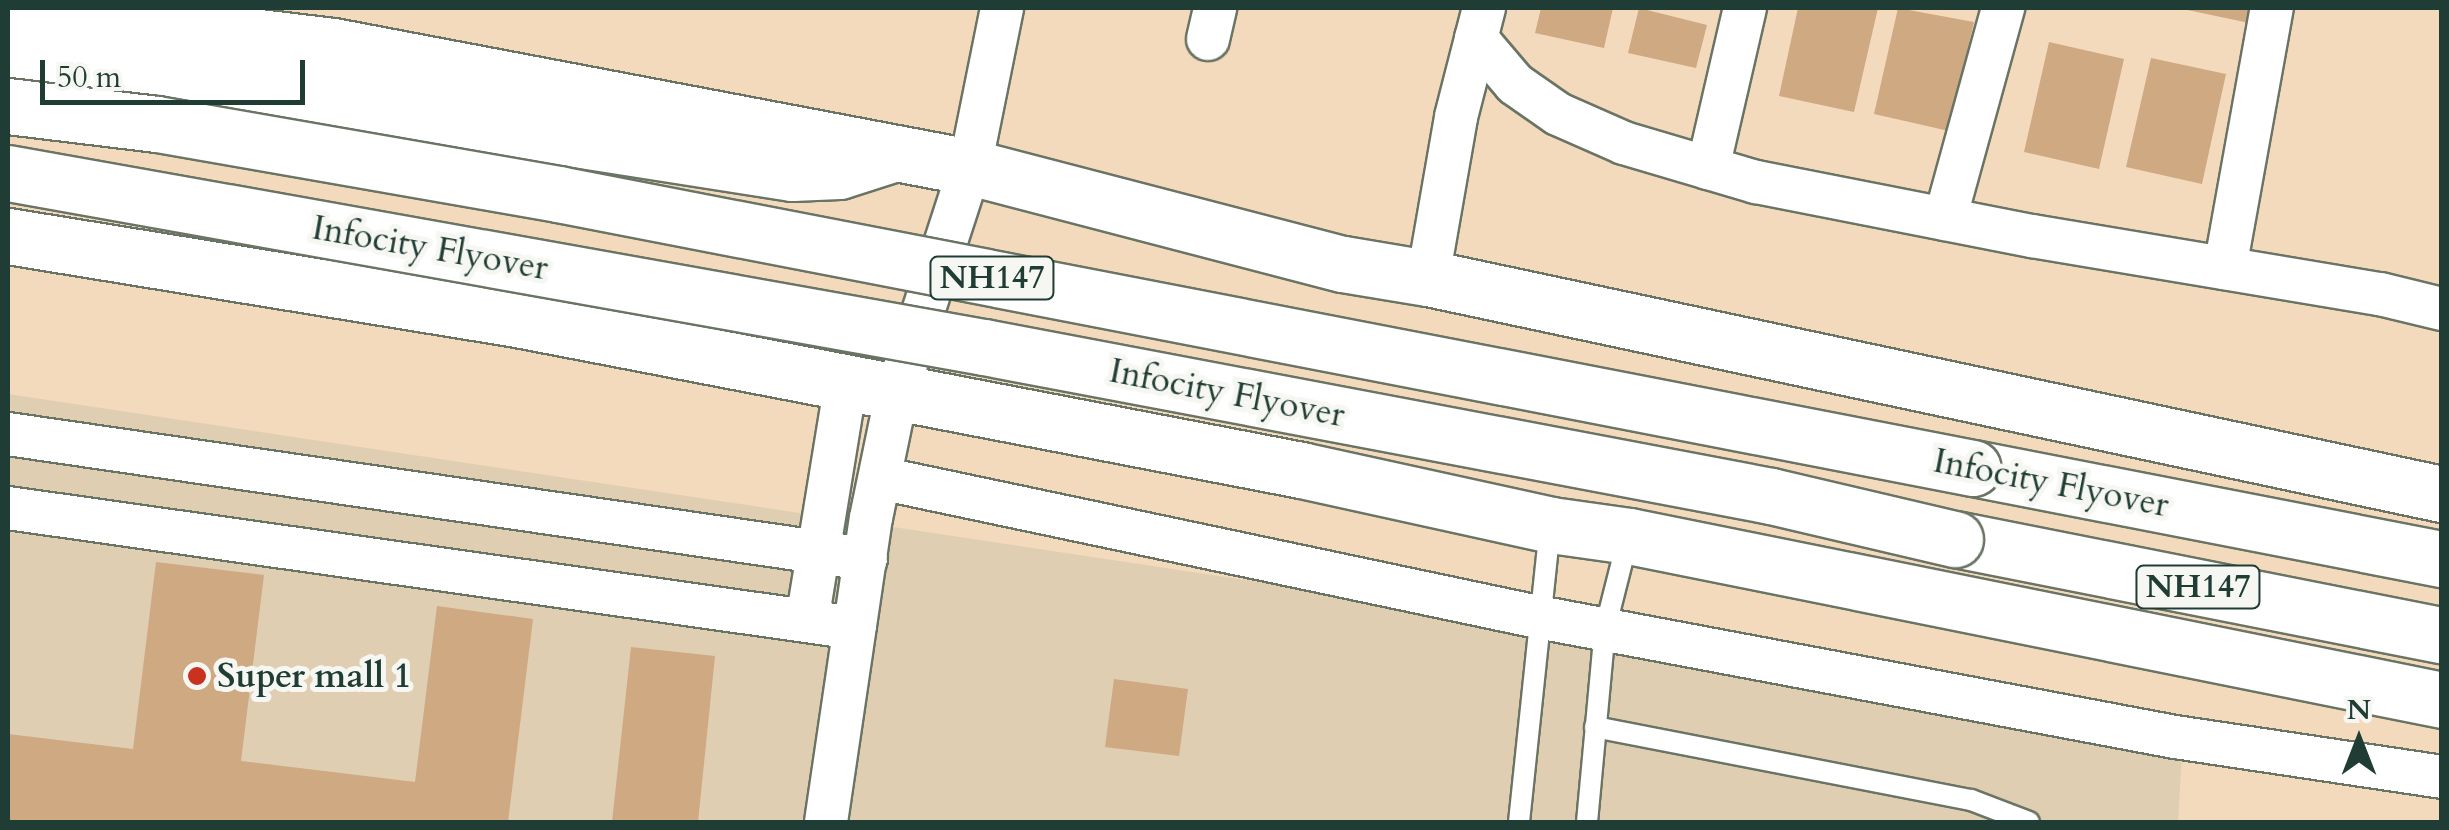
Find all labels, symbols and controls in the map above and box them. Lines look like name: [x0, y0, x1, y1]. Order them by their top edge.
scale bar: [45, 40, 310, 102]
text: 50 m: [57, 57, 121, 98]
street label: Infocity Flyover: [309, 207, 551, 289]
road number: NH147: [927, 251, 1057, 305]
street label: Infocity Flyover: [1106, 350, 1348, 436]
street label: Infocity Flyover: [1930, 440, 2172, 526]
road number: NH147: [2133, 560, 2263, 614]
place label: Super mall 1: [217, 655, 412, 697]
marker: Super mall 1: [186, 665, 208, 687]
north arrow: [2309, 690, 2409, 790]
text: N: [2347, 691, 2371, 729]

